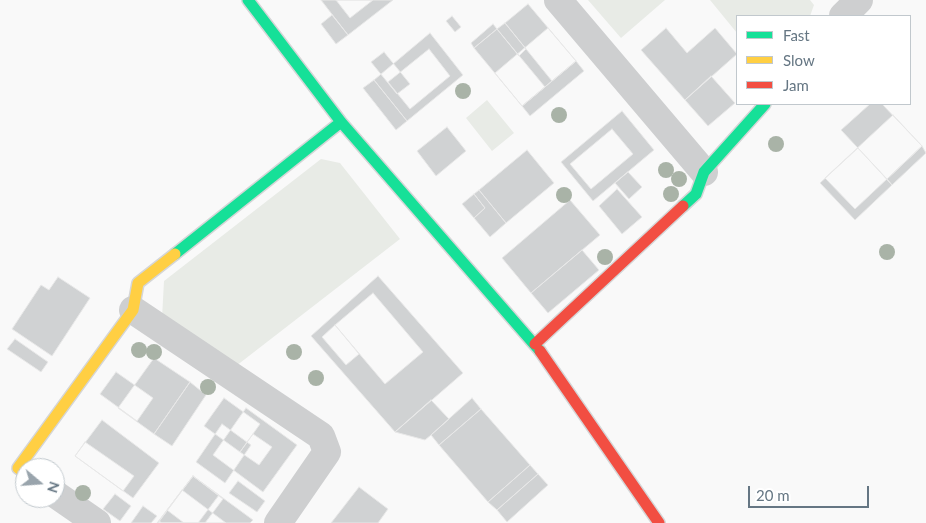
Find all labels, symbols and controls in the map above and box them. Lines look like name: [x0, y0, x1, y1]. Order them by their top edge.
legend: [736, 15, 911, 105]
text: Fast: [783, 26, 810, 44]
text: Slow: [783, 51, 815, 69]
text: Jam: [783, 76, 809, 94]
north arrow: [15, 458, 65, 508]
scale bar: [751, 476, 872, 508]
text: N: [44, 480, 64, 495]
text: 20 m: [756, 486, 790, 504]

